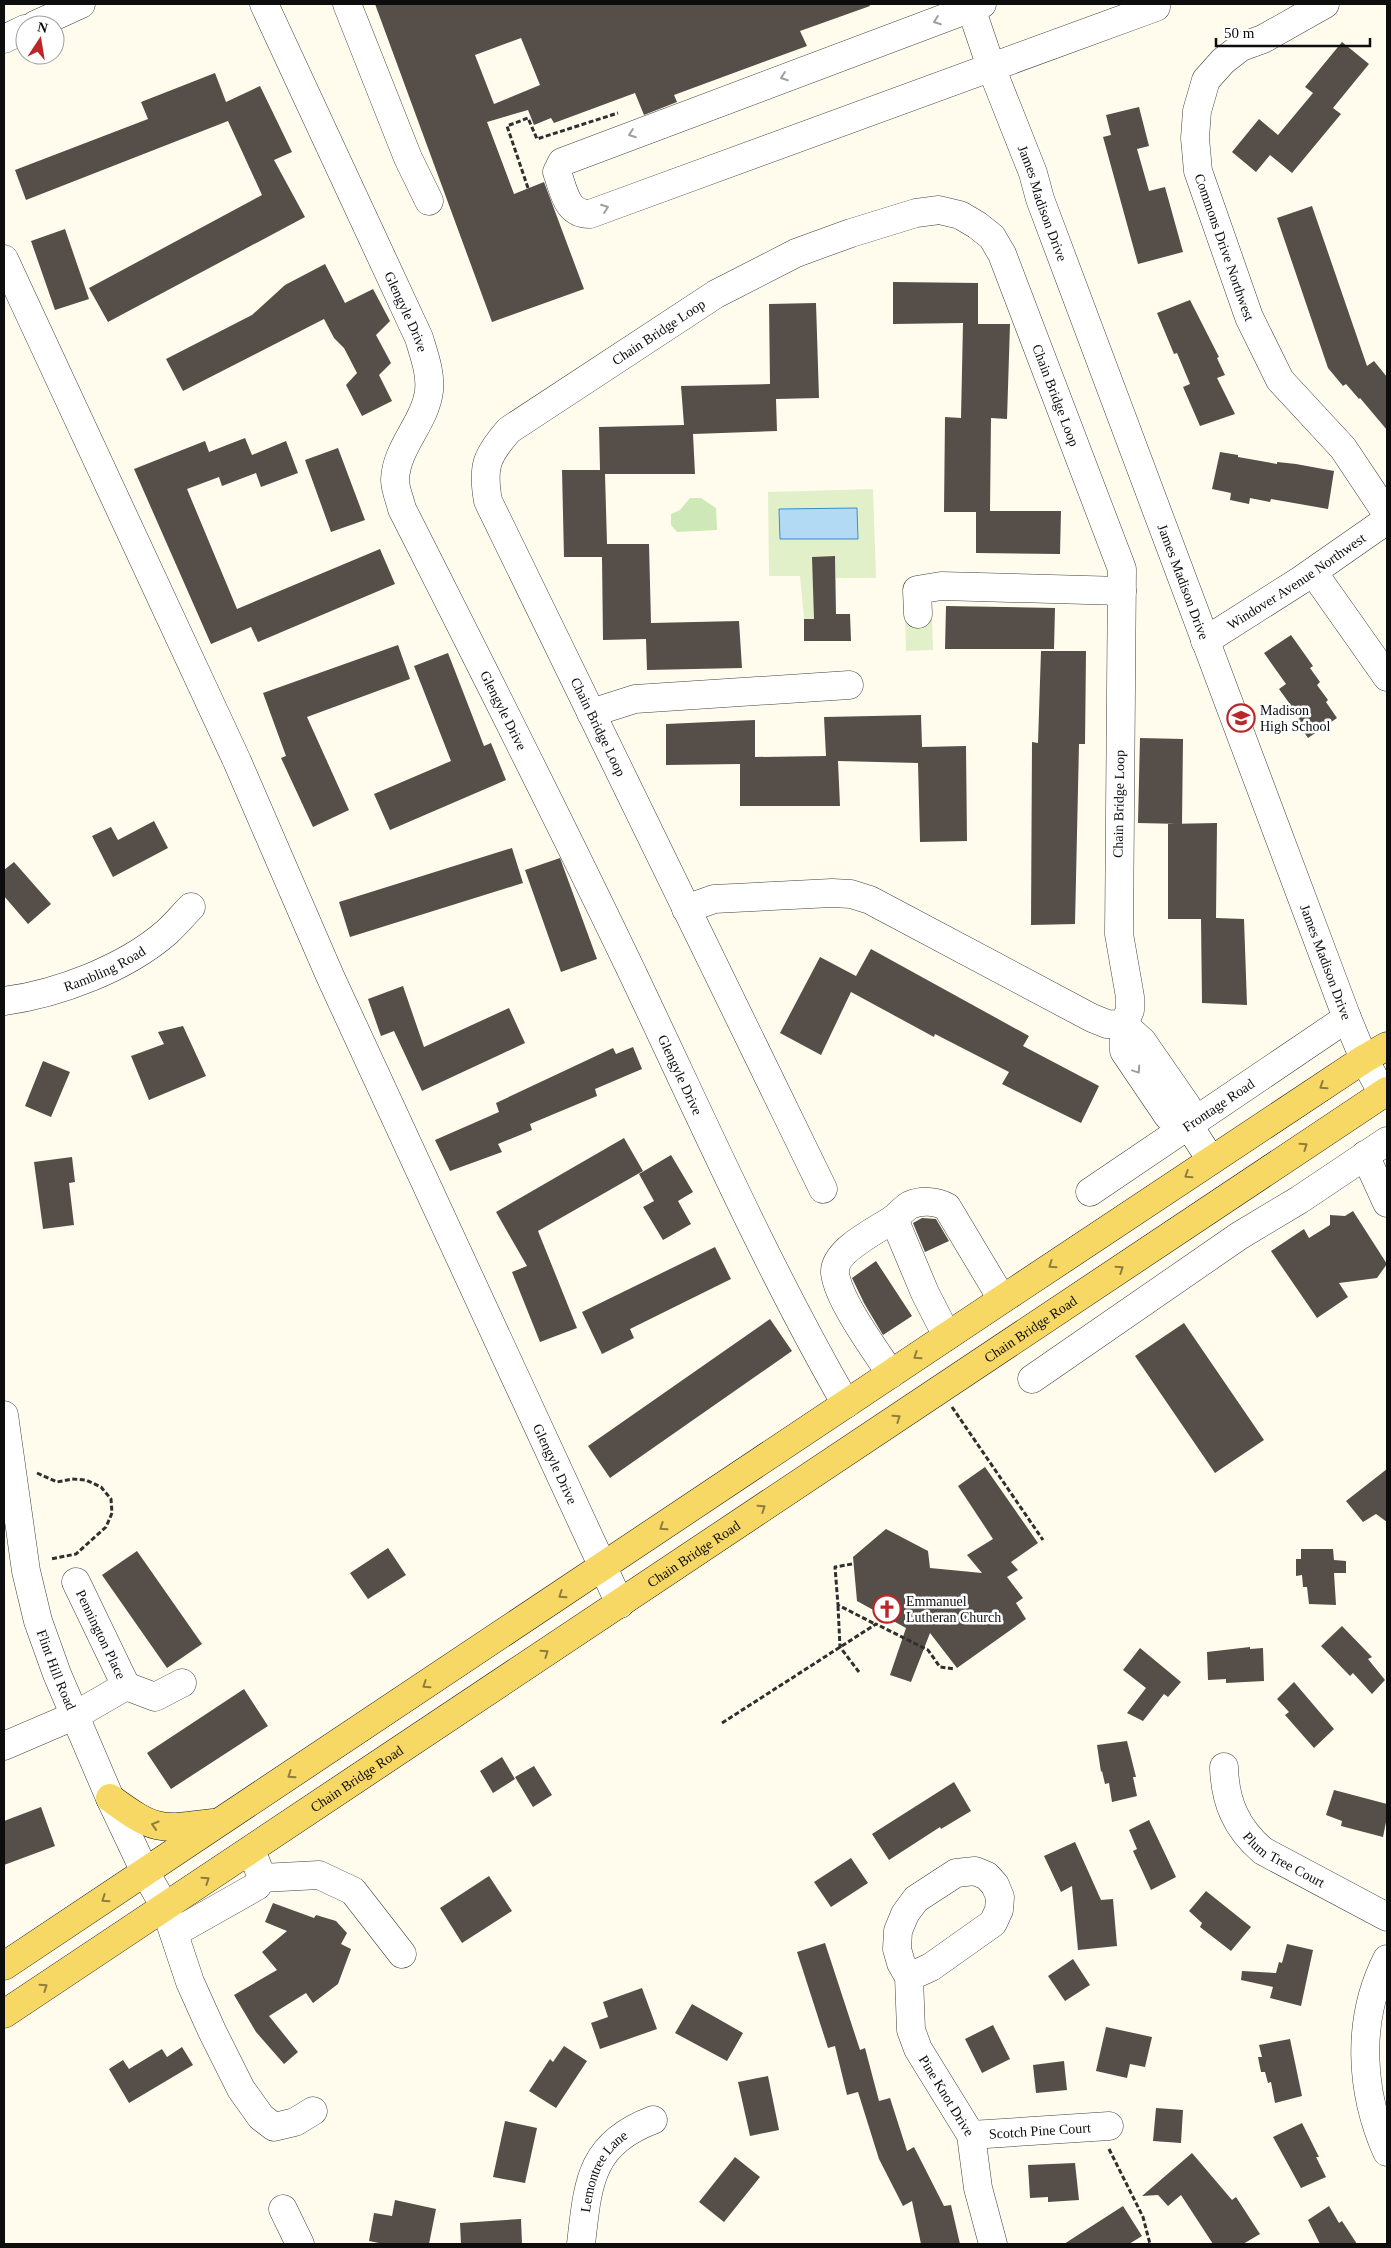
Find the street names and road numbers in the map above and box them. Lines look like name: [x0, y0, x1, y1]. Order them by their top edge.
street label: James Madison Drive: [1015, 143, 1070, 263]
street label: Commons Drive Northwest: [1192, 172, 1257, 323]
street label: Glengyle Drive: [382, 269, 430, 354]
street label: Chain Bridge Loop: [609, 296, 708, 368]
street label: Chain Bridge Loop: [1030, 342, 1082, 449]
street label: James Madison Drive: [1155, 522, 1212, 642]
street label: Windover Avenue Northwest: [1224, 530, 1368, 632]
street label: Glengyle Drive: [477, 668, 530, 752]
street label: Chain Bridge Loop: [568, 675, 628, 779]
street label: Chain Bridge Loop: [1111, 750, 1127, 858]
street label: James Madison Drive: [1298, 902, 1354, 1022]
street label: Rambling Road: [62, 943, 148, 994]
street label: Glengyle Drive: [655, 1032, 705, 1117]
street label: Frontage Road: [1180, 1076, 1257, 1135]
street label: Chain Bridge Road: [981, 1293, 1080, 1365]
street label: Glengyle Drive: [530, 1421, 580, 1506]
street label: Chain Bridge Road: [644, 1518, 743, 1590]
street label: Pennington Place: [73, 1587, 129, 1682]
street label: Flint Hill Road: [34, 1628, 79, 1712]
street label: Chain Bridge Road: [308, 1742, 406, 1815]
street label: Plum Tree Court: [1240, 1829, 1327, 1890]
street label: Pine Knot Drive: [916, 2052, 977, 2139]
street label: Scotch Pine Court: [989, 2120, 1091, 2141]
street label: Lemontree Lane: [577, 2127, 630, 2213]

